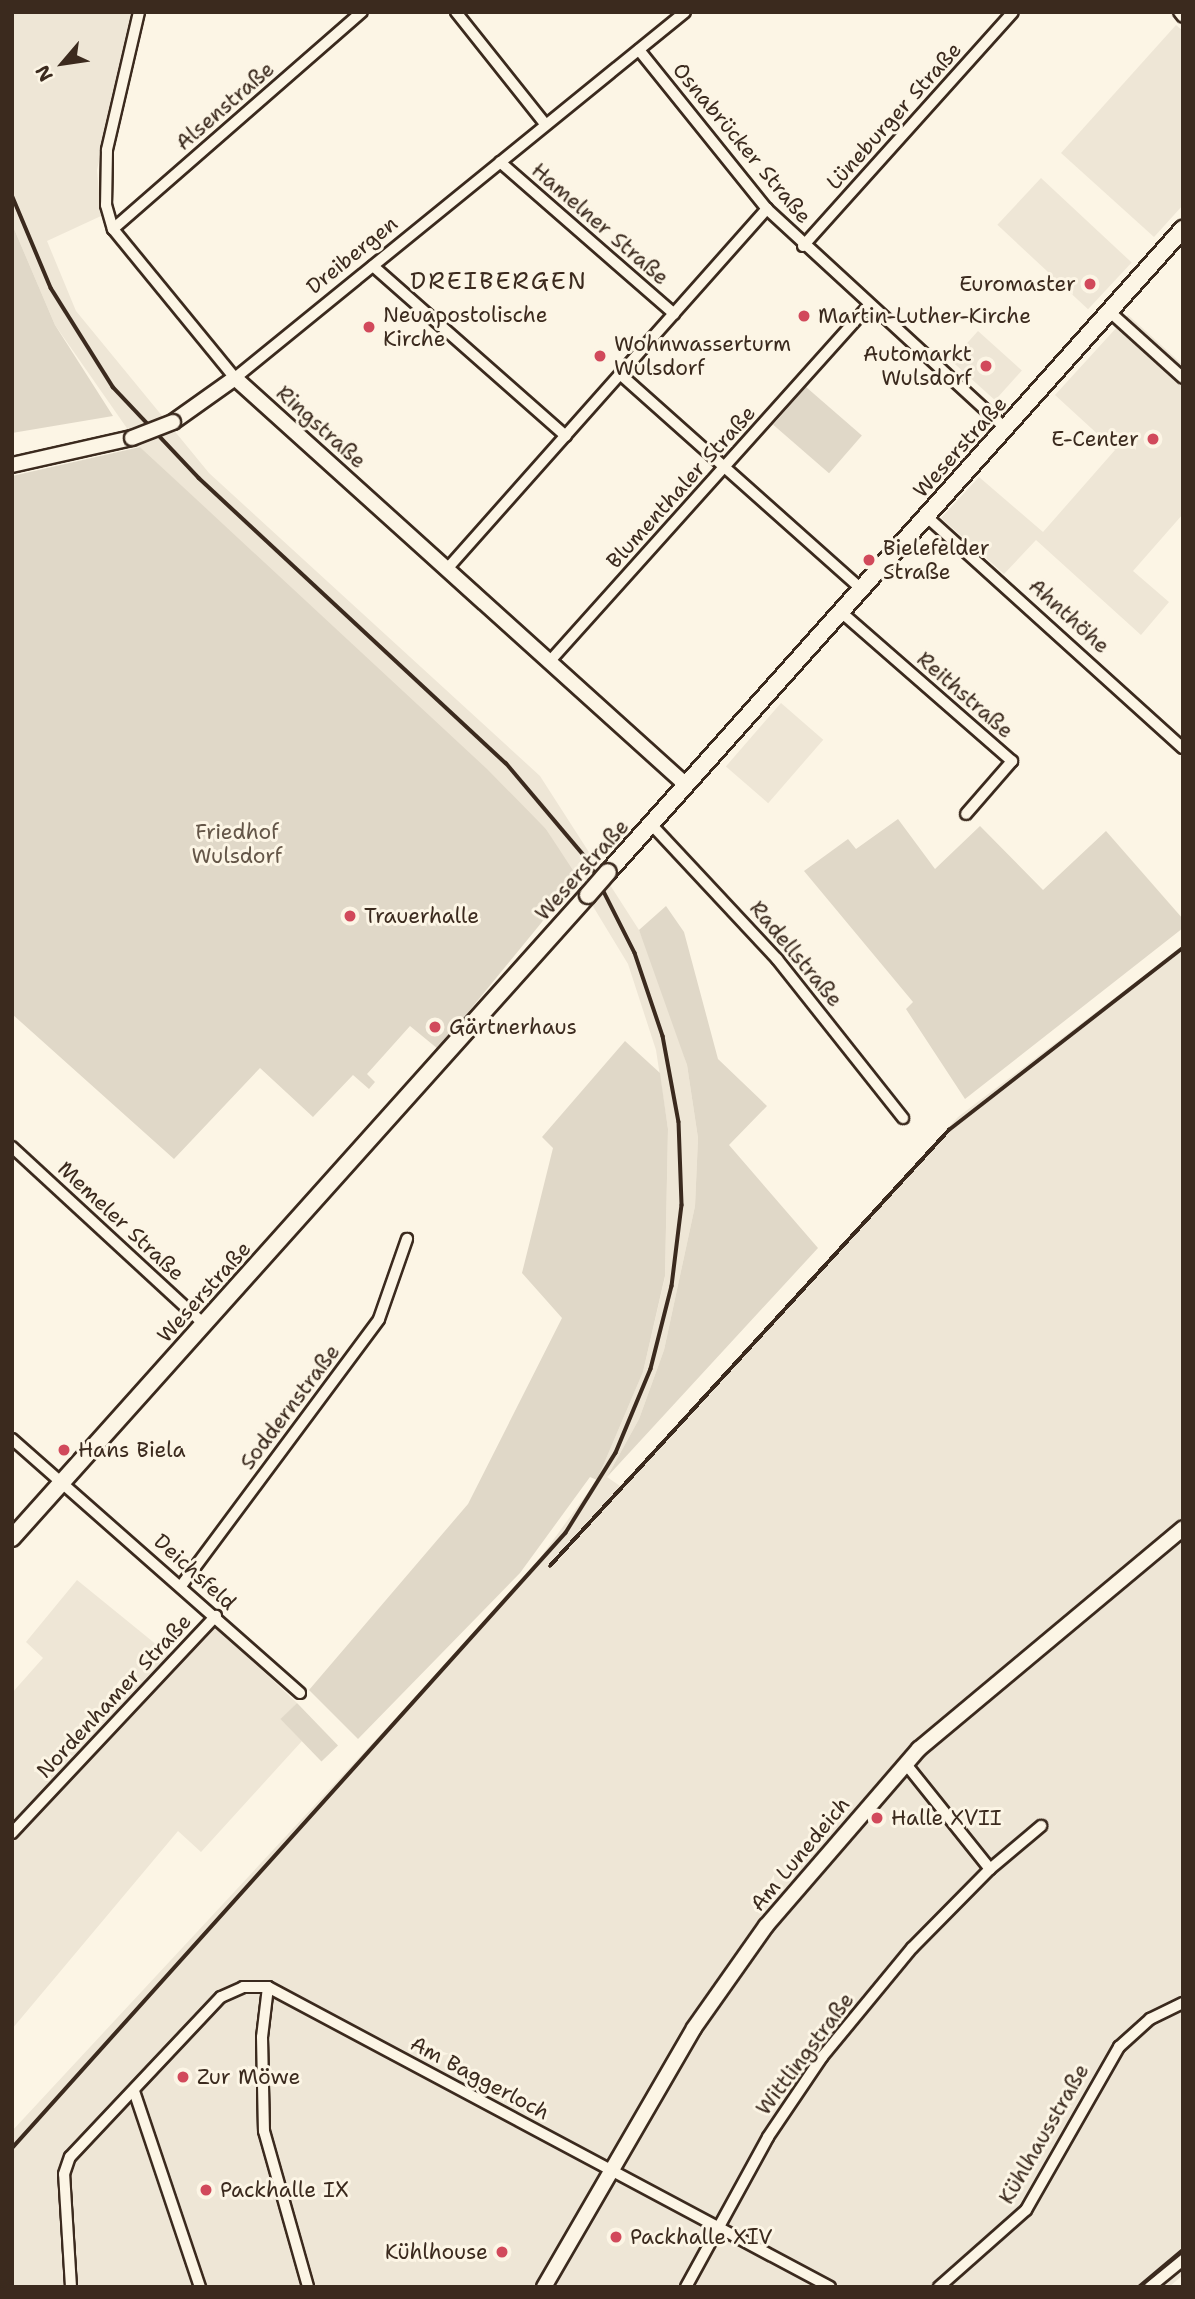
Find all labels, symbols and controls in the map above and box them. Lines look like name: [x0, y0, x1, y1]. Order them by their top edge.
north arrow: [28, 28, 98, 98]
street label: Lüneburger Straße: [821, 37, 967, 195]
street label: Alsenstraße: [171, 56, 279, 156]
street label: Osnabrücker Straße: [667, 58, 817, 228]
text: N: [30, 61, 59, 86]
street label: Hamelner Straße: [526, 158, 674, 290]
street label: Dreibergen: [301, 211, 403, 299]
district label: DREIBERGEN: [412, 268, 586, 296]
place label: Euromaster: [959, 271, 1076, 297]
marker: Euromaster: [1082, 276, 1098, 292]
place label: Neuapostolische Kirche: [383, 302, 548, 352]
place label: Martin-Luther-Kirche: [818, 303, 1031, 329]
marker: Martin-Luther-Kirche: [796, 308, 812, 324]
marker: Neuapostolische Kirche: [361, 319, 377, 335]
place label: Wohnwasserturm Wulsdorf: [614, 331, 791, 381]
place label: Automarkt Wulsdorf: [863, 341, 972, 391]
marker: Wohnwasserturm Wulsdorf: [592, 348, 608, 364]
marker: Automarkt Wulsdorf: [978, 358, 994, 374]
street label: Ringstraße: [271, 380, 371, 474]
street label: Weserstraße: [908, 391, 1012, 503]
street label: Blumenthaler Straße: [601, 400, 761, 574]
place label: E-Center: [1051, 426, 1139, 452]
marker: E-Center: [1145, 431, 1161, 447]
place label: Bielefelder Straße: [883, 535, 990, 585]
marker: Bielefelder Straße: [861, 552, 877, 568]
street label: Ahnthöhe: [1024, 573, 1114, 659]
street label: Reithstraße: [912, 646, 1018, 744]
street label: Weserstraße: [530, 814, 634, 926]
park label: Friedhof Wulsdorf: [192, 819, 282, 869]
street label: Radellstraße: [744, 896, 848, 1012]
place label: Trauerhalle: [364, 903, 479, 929]
marker: Trauerhalle: [342, 908, 358, 924]
place label: Gärtnerhaus: [449, 1014, 577, 1040]
marker: Gärtnerhaus: [427, 1019, 443, 1035]
street label: Memeler Straße: [53, 1156, 189, 1286]
street label: Weserstraße: [152, 1236, 256, 1348]
street label: Soddernstraße: [235, 1340, 345, 1474]
place label: Hans Biela: [78, 1437, 186, 1463]
marker: Hans Biela: [56, 1442, 72, 1458]
street label: Deichsfeld: [149, 1529, 241, 1615]
street label: Nordenhamer Straße: [31, 1609, 197, 1783]
street label: Am Lunedeich: [745, 1792, 855, 1916]
place label: Halle XVII: [891, 1805, 1002, 1831]
marker: Halle XVII: [869, 1810, 885, 1826]
street label: Wittlingstraße: [751, 1988, 859, 2120]
street label: Am Baggerloch: [406, 2031, 554, 2125]
street label: Kühlhausstraße: [994, 2059, 1094, 2209]
place label: Zur Möwe: [197, 2064, 300, 2090]
marker: Zur Möwe: [175, 2069, 191, 2085]
place label: Packhalle IX: [220, 2177, 349, 2203]
marker: Packhalle IX: [198, 2182, 214, 2198]
place label: Packhalle XIV: [630, 2224, 772, 2250]
marker: Packhalle XIV: [608, 2229, 624, 2245]
place label: Kühlhouse: [385, 2239, 488, 2265]
marker: Kühlhouse: [494, 2244, 510, 2260]

